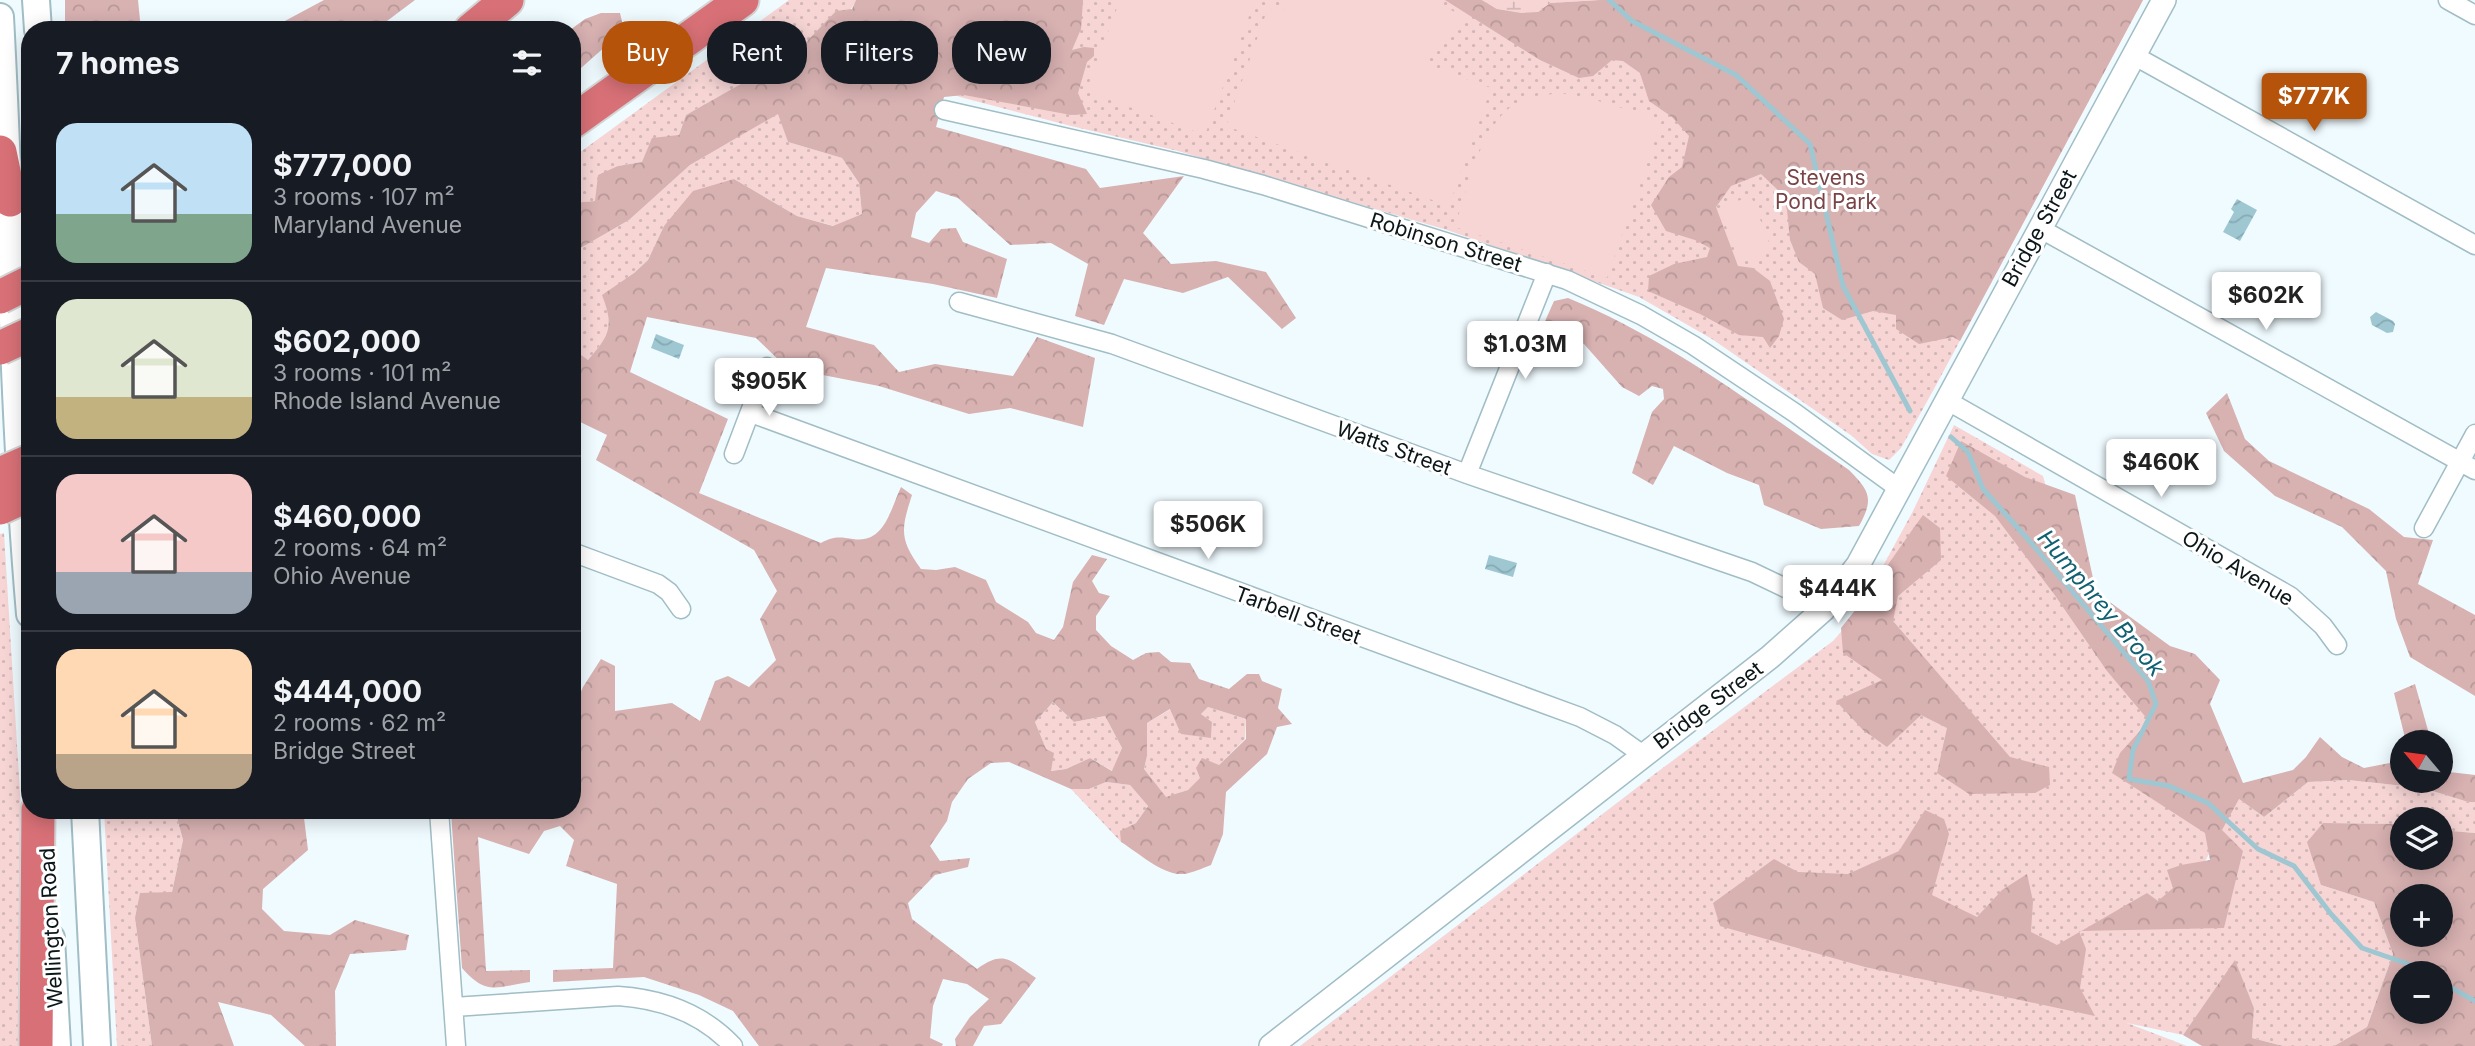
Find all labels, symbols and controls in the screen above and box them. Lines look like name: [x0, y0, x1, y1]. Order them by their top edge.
chip: Buy: [602, 21, 693, 84]
chip: Rent: [707, 21, 807, 84]
chip: Filters: [821, 21, 938, 84]
chip: New: [952, 21, 1051, 84]
icon: filters: [508, 44, 546, 82]
text: 7 homes: [56, 45, 180, 81]
pin: $777K: [2265, 74, 2363, 133]
text: $777K: [2278, 82, 2350, 110]
text: $777,000: [273, 147, 412, 183]
icon: home: [112, 151, 196, 235]
park label: Stevens Pond Park: [1775, 165, 1877, 214]
street label: Bridge Street: [1997, 165, 2082, 291]
text: 3 rooms · 107 m²: [273, 183, 455, 211]
street label: Robinson Street: [1367, 207, 1525, 277]
text: Maryland Avenue: [273, 211, 462, 239]
pin: $602K: [2217, 272, 2315, 332]
text: $602K: [2228, 281, 2304, 309]
pin: $1.03M: [1468, 322, 1582, 381]
text: $602,000: [273, 323, 421, 359]
icon: home: [112, 327, 196, 411]
text: $1.03M: [1483, 330, 1567, 358]
pin: $905K: [720, 358, 818, 418]
text: 3 rooms · 101 m²: [273, 359, 451, 387]
text: $905K: [731, 367, 807, 395]
text: Rhode Island Avenue: [273, 387, 501, 415]
street label: Watts Street: [1333, 416, 1455, 480]
pin: $460K: [2112, 440, 2210, 499]
text: $460K: [2122, 448, 2200, 476]
text: $460,000: [273, 498, 422, 534]
icon: home: [112, 502, 196, 586]
pin: $506K: [1159, 502, 1257, 561]
text: $506K: [1170, 510, 1246, 538]
water label: Humphrey Brook: [2032, 524, 2171, 682]
street label: Ohio Avenue: [2178, 525, 2298, 611]
text: 2 rooms · 64 m²: [273, 534, 447, 562]
text: Ohio Avenue: [273, 562, 411, 590]
pin: $444K: [1789, 566, 1887, 625]
text: $444K: [1799, 574, 1877, 602]
street label: Tarbell Street: [1231, 581, 1365, 649]
street label: Bridge Street: [1648, 656, 1768, 754]
text: $444,000: [273, 673, 422, 709]
icon: home: [112, 677, 196, 761]
text: 2 rooms · 62 m²: [273, 709, 446, 737]
north arrow: [2390, 730, 2454, 793]
map controls: [2390, 730, 2453, 1024]
text: Bridge Street: [273, 737, 416, 765]
button: layers: [2390, 807, 2453, 870]
street label: Wellington Road: [34, 847, 68, 1009]
button: +: [2390, 884, 2453, 947]
button: −: [2390, 961, 2453, 1024]

